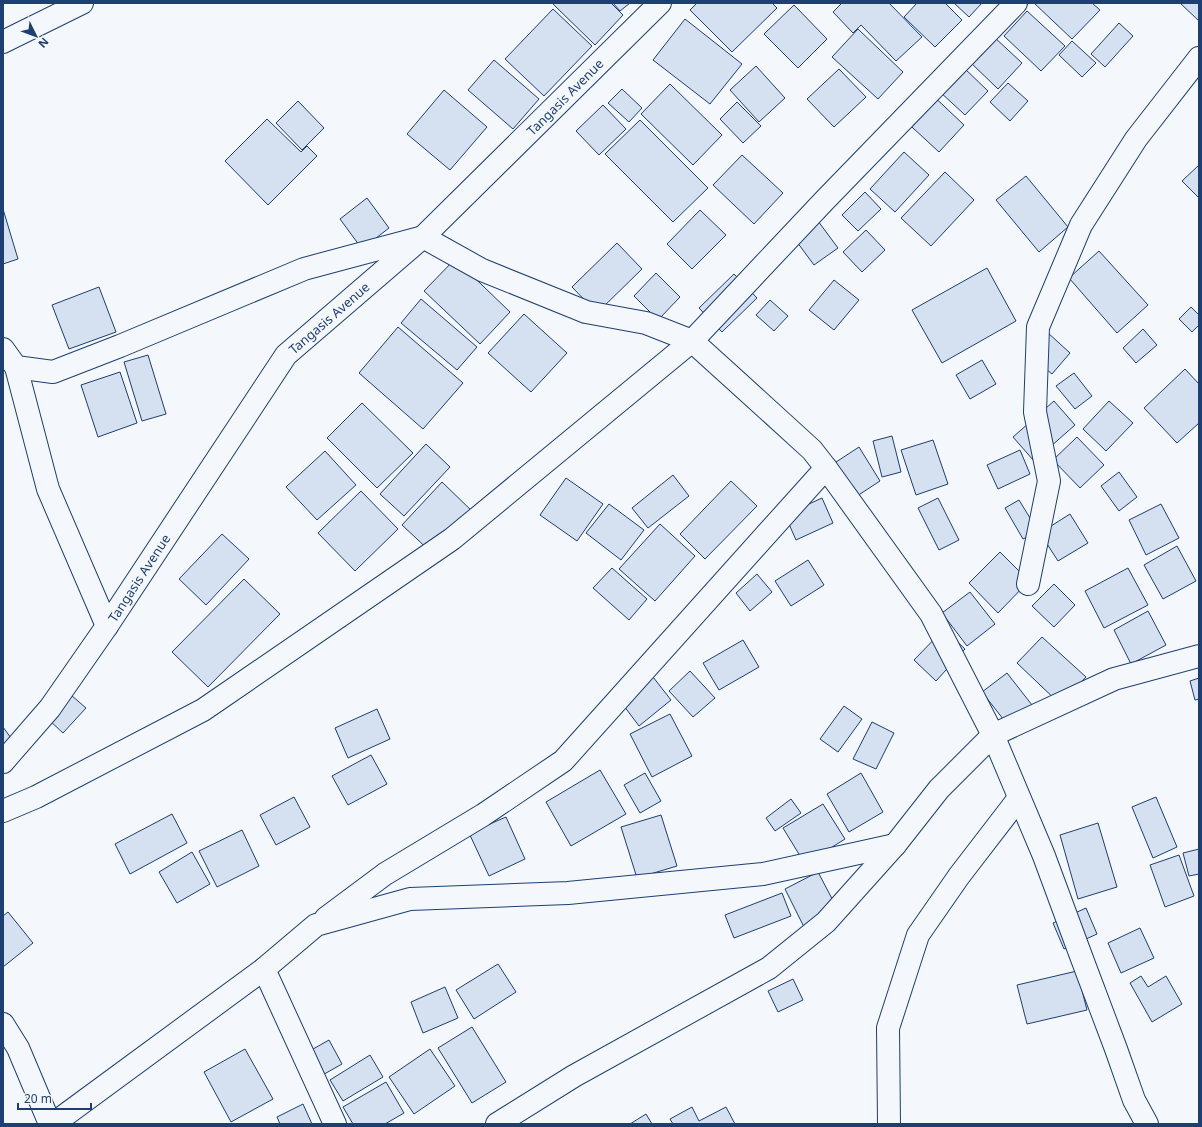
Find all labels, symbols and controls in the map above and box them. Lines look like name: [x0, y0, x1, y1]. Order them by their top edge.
north arrow: [16, 16, 56, 56]
text: N: [35, 35, 52, 51]
street label: Tangasis Avenue: [523, 55, 607, 139]
street label: Tangasis Avenue: [285, 278, 373, 358]
street label: Tangasis Avenue: [104, 530, 174, 626]
scale bar: [18, 1085, 91, 1111]
text: 20 m: [24, 1090, 52, 1107]

